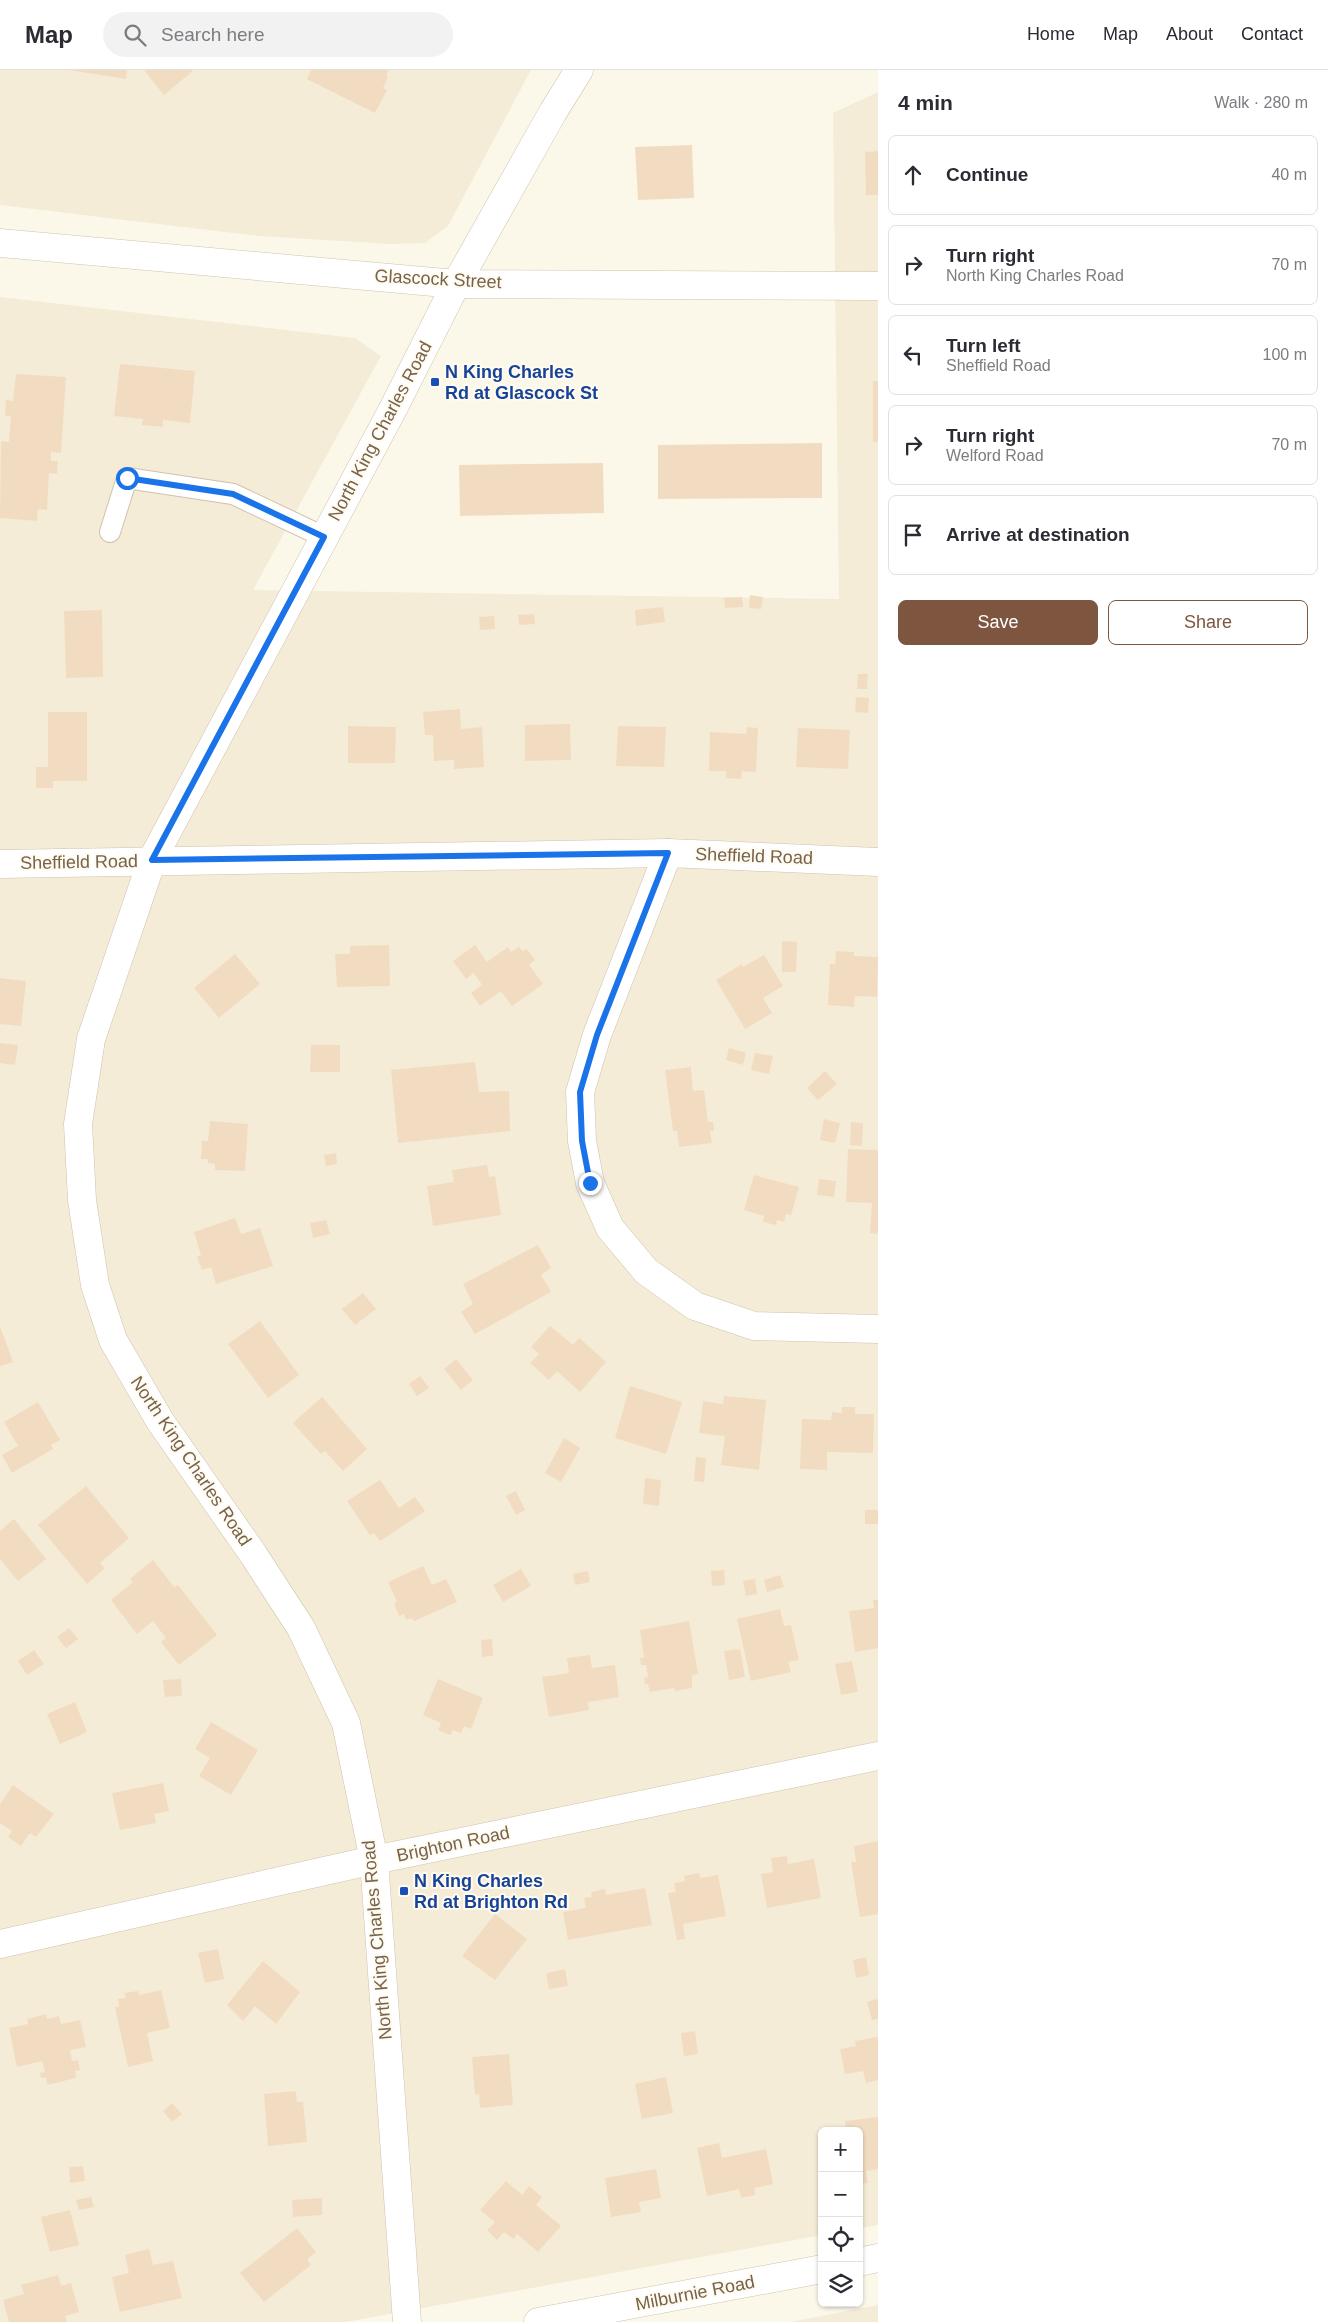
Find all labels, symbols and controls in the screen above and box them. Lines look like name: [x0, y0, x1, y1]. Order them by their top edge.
search box: [103, 12, 453, 57]
text: Map: [25, 21, 73, 48]
icon: search: [121, 21, 149, 49]
text: Search here: [161, 24, 265, 45]
text: Home: [1027, 24, 1075, 44]
text: Map: [1103, 24, 1138, 44]
text: About: [1166, 24, 1213, 44]
text: Contact: [1241, 24, 1303, 44]
text: 4 min: [898, 91, 953, 114]
text: Walk · 280 m: [1214, 94, 1308, 111]
icon: ahead: [899, 161, 927, 189]
text: Continue: [946, 164, 1028, 185]
text: 40 m: [1271, 166, 1307, 183]
text: Turn right: [946, 245, 1034, 266]
icon: right: [899, 251, 927, 279]
text: 70 m: [1271, 256, 1307, 273]
street label: Glascock Street: [374, 266, 502, 292]
text: North King Charles Road: [946, 267, 1124, 284]
text: Turn left: [946, 335, 1021, 356]
street label: North King Charles Road: [324, 338, 436, 524]
icon: left: [899, 341, 927, 369]
text: 100 m: [1263, 346, 1307, 363]
text: Sheffield Road: [946, 357, 1051, 374]
place label: N King Charles Rd at Glascock St: [445, 362, 598, 403]
marker: N King Charles Rd at Glascock St: [429, 376, 441, 388]
text: Turn right: [946, 425, 1034, 446]
icon: right: [899, 431, 927, 459]
text: 70 m: [1271, 436, 1307, 453]
text: Welford Road: [946, 447, 1044, 464]
route start: [116, 467, 139, 490]
icon: arrive: [899, 521, 927, 549]
text: Arrive at destination: [946, 524, 1130, 545]
button: Save: [898, 600, 1098, 645]
button: Share: [1108, 600, 1308, 645]
street label: Sheffield Road: [695, 844, 813, 868]
street label: Sheffield Road: [20, 851, 138, 873]
route end: [579, 1172, 602, 1195]
street label: North King Charles Road: [127, 1372, 255, 1550]
street label: Brighton Road: [395, 1822, 511, 1866]
street label: North King Charles Road: [358, 1839, 396, 2041]
place label: N King Charles Rd at Brighton Rd: [414, 1871, 568, 1912]
marker: N King Charles Rd at Brighton Rd: [398, 1885, 410, 1897]
map controls: [818, 2127, 863, 2307]
button: +: [818, 2127, 863, 2172]
button: −: [818, 2172, 863, 2217]
button: locate: [818, 2217, 863, 2262]
button: layers: [818, 2262, 863, 2307]
street label: Milburnie Road: [634, 2272, 756, 2314]

